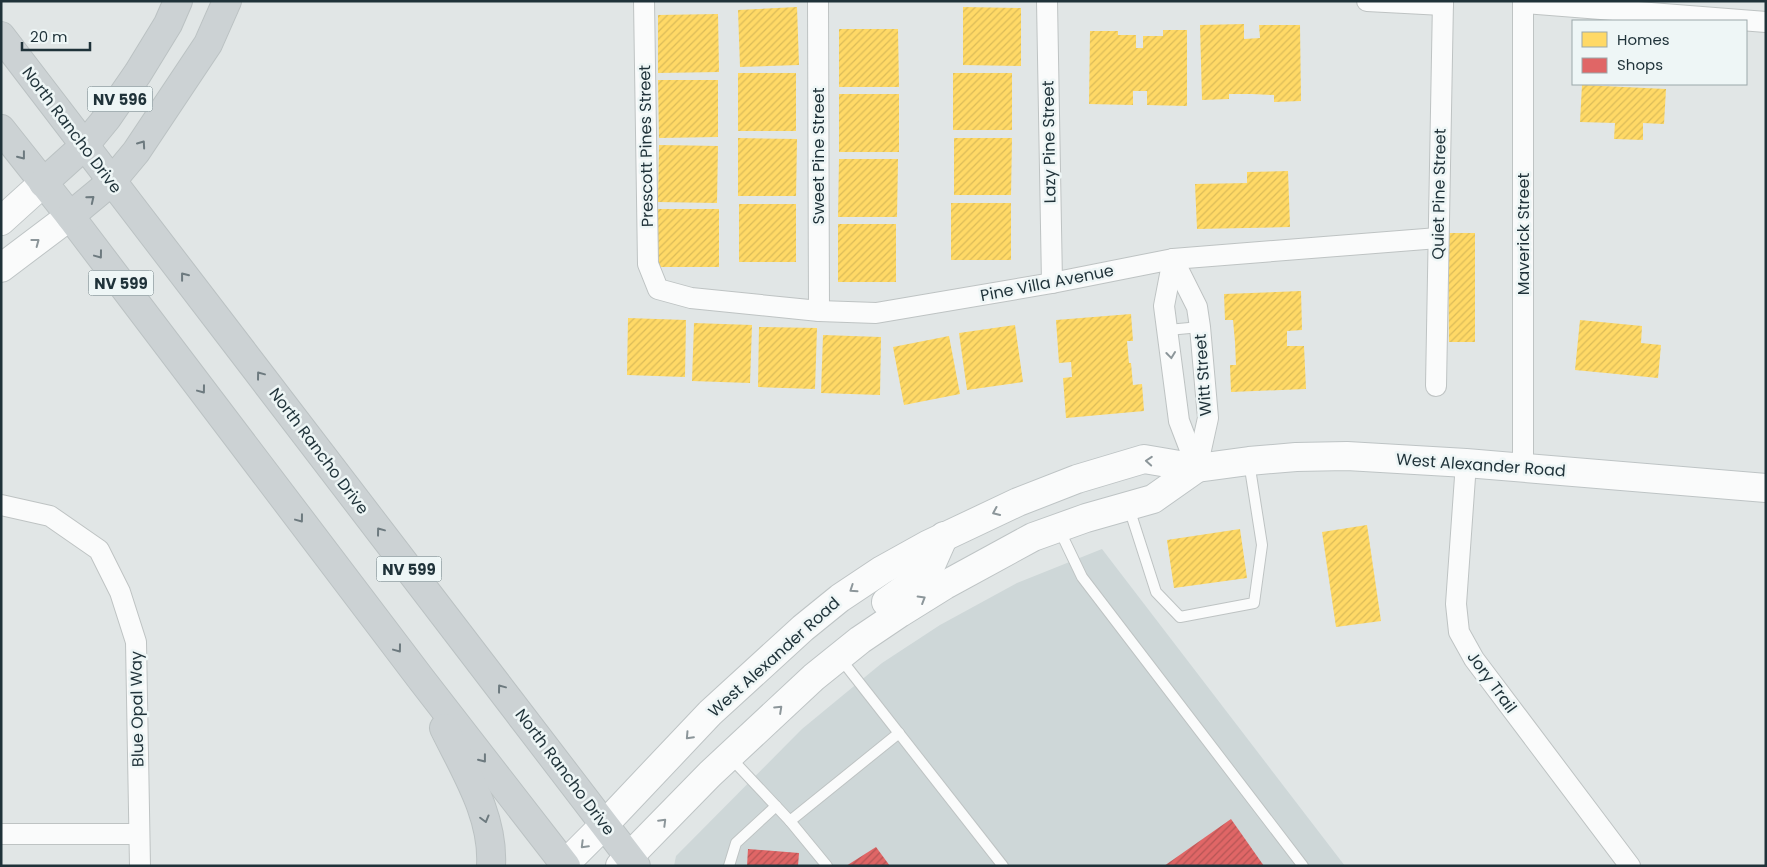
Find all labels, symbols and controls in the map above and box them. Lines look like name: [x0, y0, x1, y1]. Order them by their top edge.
scale bar: [22, 20, 90, 52]
legend: [1572, 20, 1747, 85]
text: 20 m: [30, 26, 68, 47]
text: Homes: [1617, 29, 1670, 50]
text: Shops: [1617, 54, 1663, 75]
street label: North Rancho Drive: [17, 62, 127, 198]
street label: Prescott Pines Street: [633, 65, 659, 227]
street label: Lazy Pine Street: [1036, 80, 1062, 204]
road number: NV 596: [88, 86, 152, 112]
street label: Sweet Pine Street: [807, 87, 830, 224]
street label: Quiet Pine Street: [1426, 128, 1452, 260]
one-way arrow: [136, 140, 145, 150]
one-way arrow: [16, 150, 25, 160]
street label: Maverick Street: [1512, 173, 1535, 295]
one-way arrow: [85, 196, 94, 205]
one-way arrow: [30, 239, 39, 247]
one-way arrow: [94, 249, 102, 258]
street label: Pine Villa Avenue: [978, 259, 1116, 307]
road number: NV 599: [88, 270, 154, 296]
one-way arrow: [182, 273, 190, 282]
street label: Witt Street: [1189, 333, 1217, 417]
one-way arrow: [1165, 351, 1176, 359]
one-way arrow: [258, 372, 266, 381]
street label: North Rancho Drive: [264, 383, 374, 519]
one-way arrow: [196, 384, 204, 393]
street label: West Alexander Road: [1395, 448, 1567, 482]
one-way arrow: [1144, 455, 1152, 466]
one-way arrow: [992, 506, 1001, 516]
one-way arrow: [294, 513, 303, 523]
one-way arrow: [378, 528, 386, 537]
road number: NV 599: [376, 556, 442, 582]
one-way arrow: [849, 583, 858, 593]
street label: West Alexander Road: [703, 592, 845, 722]
one-way arrow: [916, 596, 925, 606]
one-way arrow: [392, 643, 401, 653]
street label: Jory Trail: [1462, 646, 1522, 718]
street label: Blue Opal Way: [124, 651, 150, 767]
one-way arrow: [498, 685, 506, 694]
street label: North Rancho Drive: [510, 704, 620, 840]
one-way arrow: [774, 706, 783, 715]
one-way arrow: [686, 730, 695, 739]
one-way arrow: [477, 753, 486, 763]
one-way arrow: [479, 814, 489, 822]
one-way arrow: [657, 819, 666, 828]
one-way arrow: [581, 839, 590, 848]

